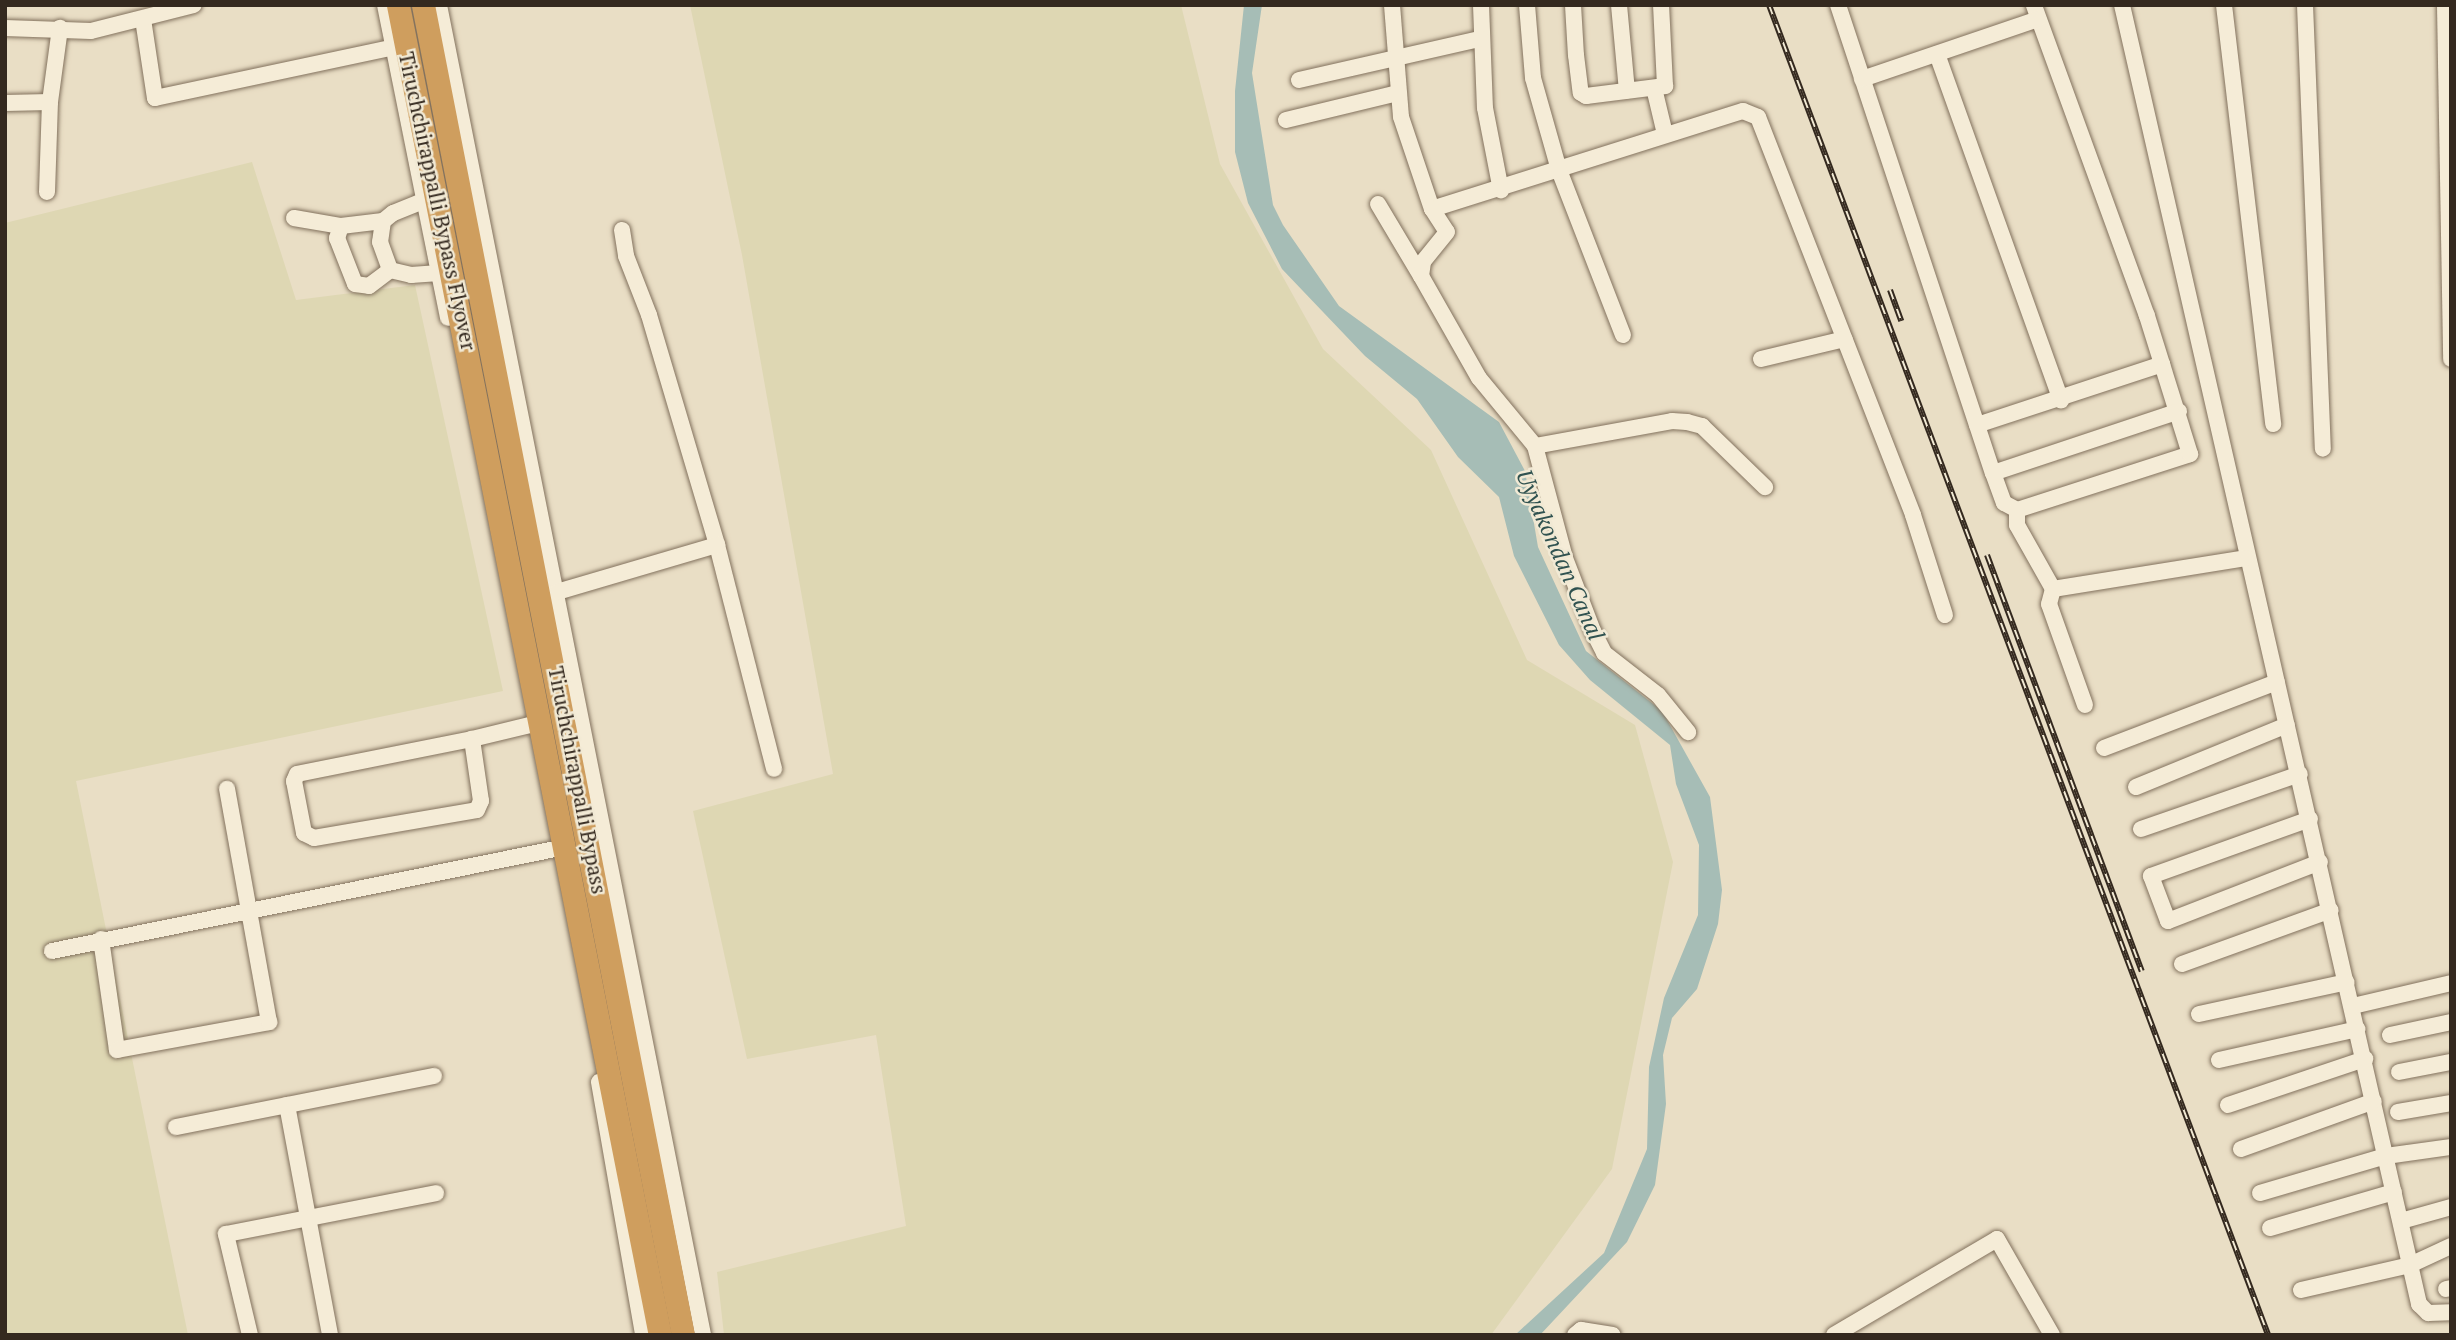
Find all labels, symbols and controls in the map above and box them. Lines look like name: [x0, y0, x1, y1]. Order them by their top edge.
street label: Tiruchchirappalli Bypass Flyover: [394, 49, 482, 353]
water label: Uyyakondan Canal: [1510, 465, 1610, 645]
street label: Tiruchchirappalli Bypass: [544, 664, 612, 896]

